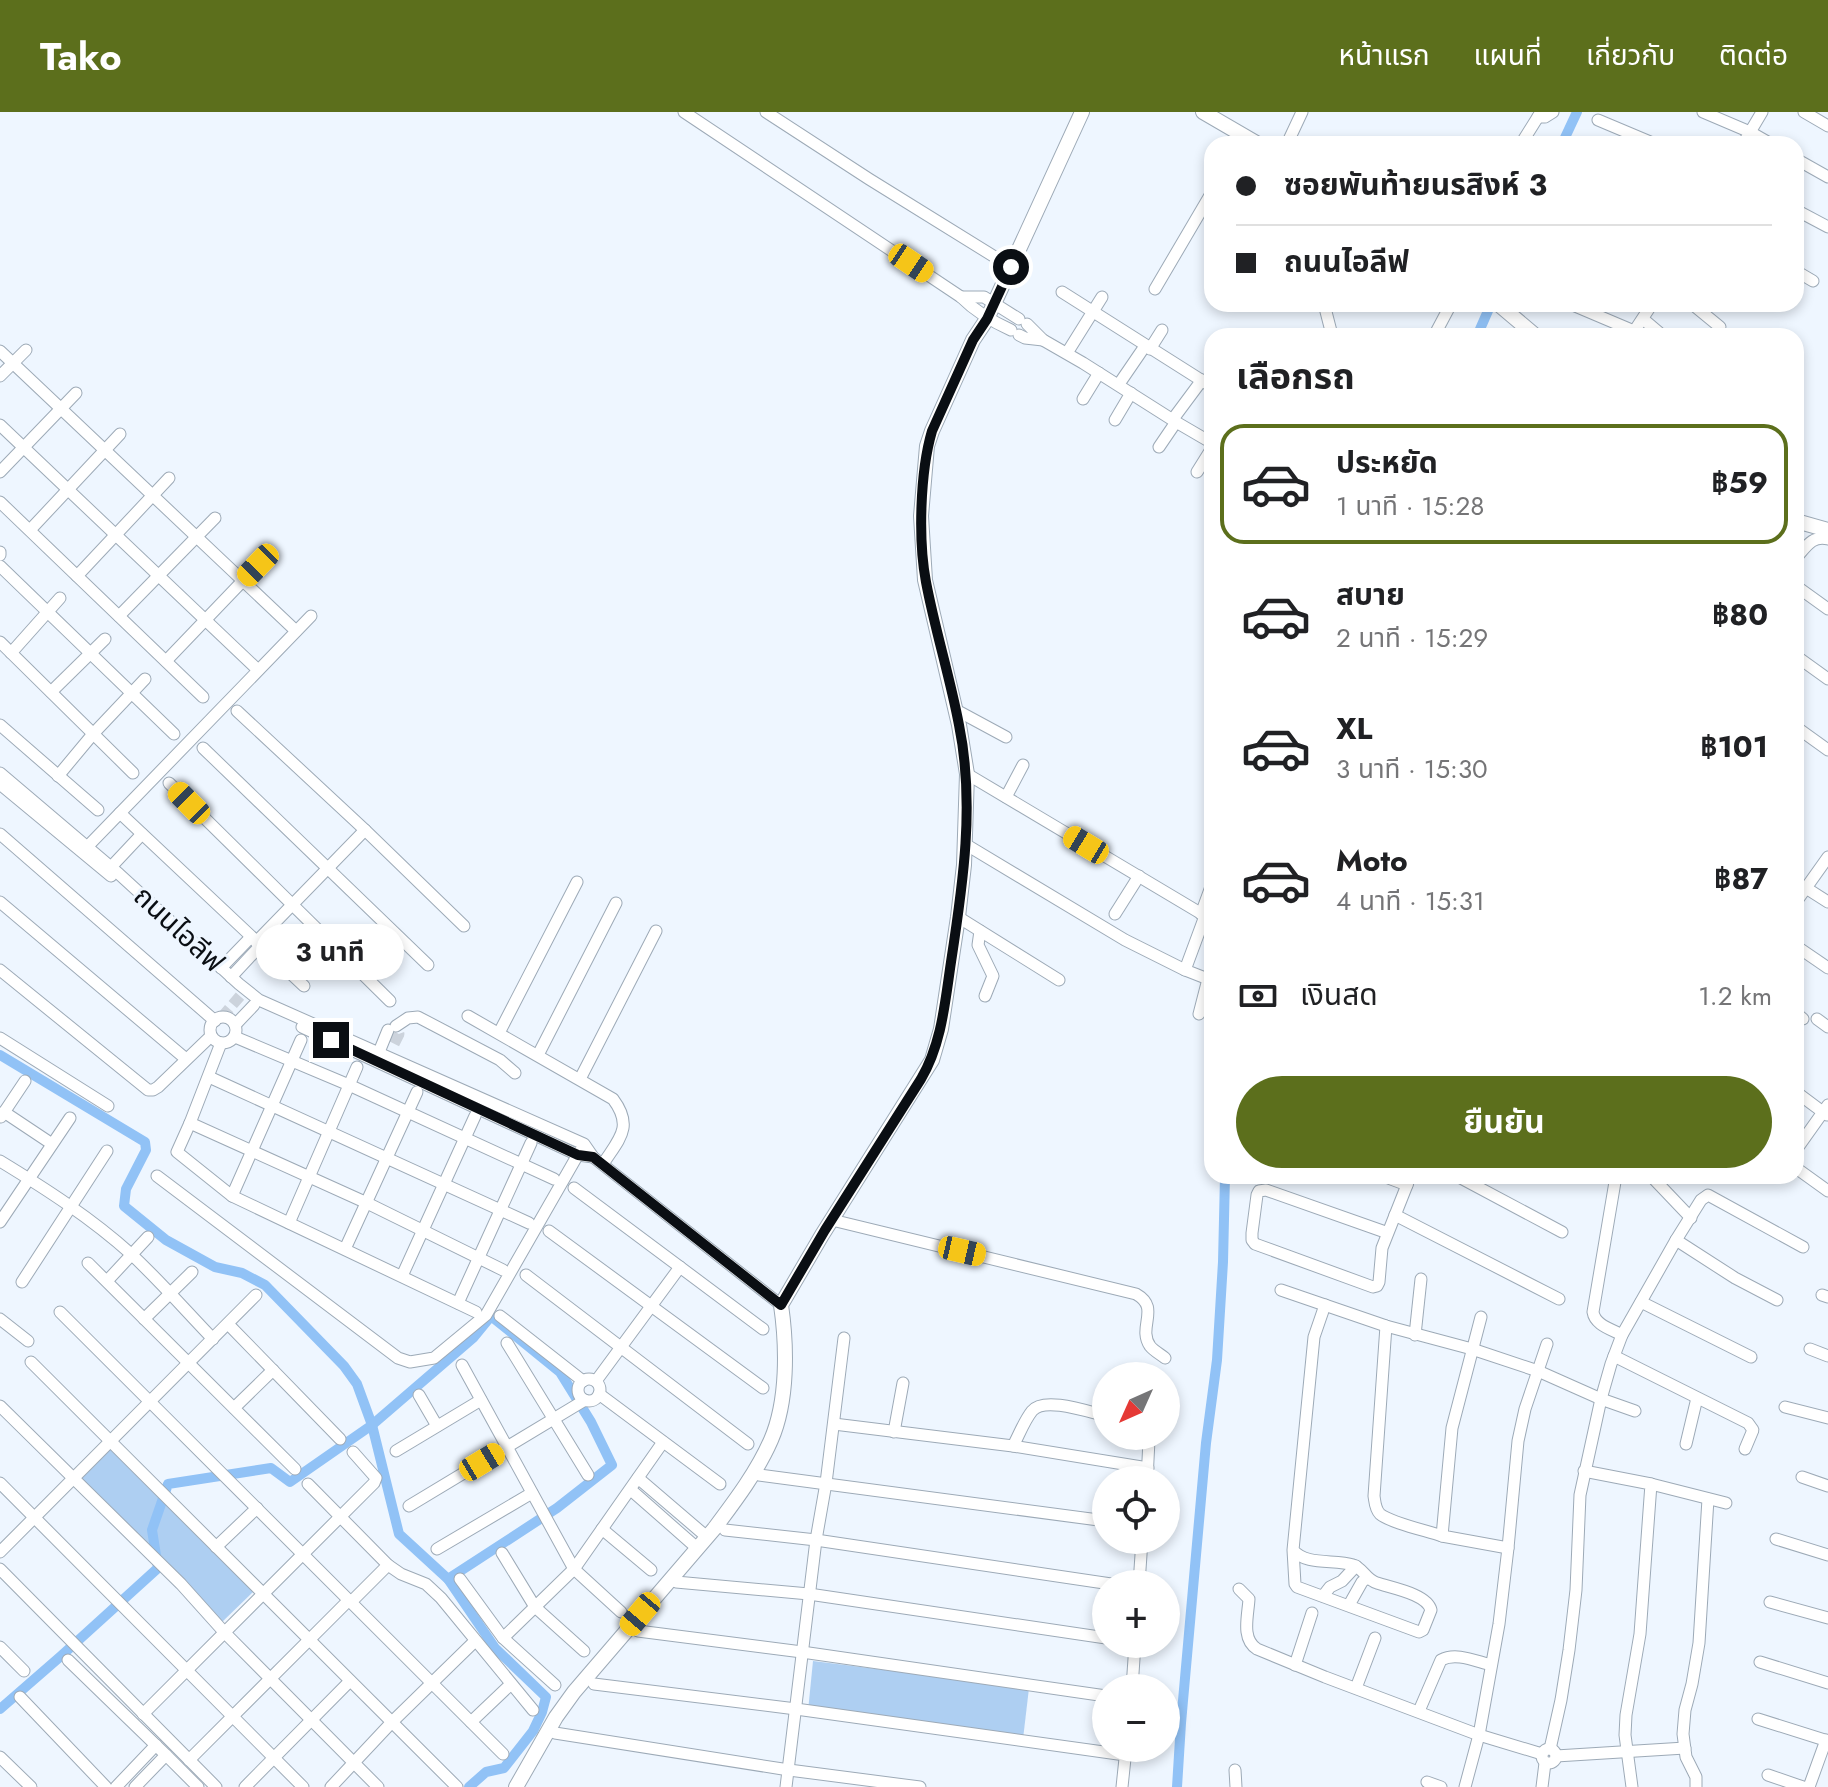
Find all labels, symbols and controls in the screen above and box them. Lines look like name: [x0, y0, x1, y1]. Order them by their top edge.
text: Tako: [40, 29, 122, 84]
text: หน้าแรก: [1339, 35, 1430, 76]
text: แผนที่: [1474, 35, 1542, 76]
text: เกี่ยวกับ: [1586, 35, 1675, 76]
text: ติดต่อ: [1719, 35, 1788, 76]
text: ซอยพันท้ายนรสิงห์ 3: [1284, 163, 1547, 206]
car: [884, 240, 938, 286]
text: ถนนไอลีฟ: [1284, 240, 1409, 283]
route start: [993, 249, 1029, 285]
text: เลือกรถ: [1236, 350, 1355, 402]
text: ประหยัด: [1336, 441, 1438, 484]
icon: car: [1240, 448, 1312, 520]
text: ฿59: [1711, 461, 1768, 504]
text: 1 นาที · 15:28: [1336, 487, 1484, 525]
car: [233, 539, 283, 591]
text: สบาย: [1336, 573, 1405, 616]
icon: car: [1240, 580, 1312, 652]
text: ฿80: [1712, 593, 1768, 636]
text: 2 นาที · 15:29: [1336, 619, 1488, 657]
text: XL: [1336, 707, 1372, 750]
icon: car: [1240, 712, 1312, 784]
text: ฿101: [1700, 725, 1768, 768]
text: 3 นาที · 15:30: [1336, 750, 1488, 788]
car: [164, 778, 214, 828]
car: [1059, 822, 1113, 868]
text: Moto: [1336, 839, 1408, 882]
icon: car: [1240, 844, 1312, 916]
text: ฿87: [1714, 857, 1768, 900]
street label: ถนนไอลีฟ: [125, 876, 233, 982]
text: 4 นาที · 15:31: [1336, 882, 1485, 920]
callout: 3 นาที: [257, 924, 405, 980]
text: 3 นาที: [296, 933, 364, 971]
text: เงินสด: [1300, 973, 1378, 1016]
icon: cash: [1236, 974, 1280, 1018]
text: 1.2 km: [1698, 977, 1772, 1015]
route end: [313, 1022, 349, 1058]
button: ยืนยัน: [1236, 1076, 1772, 1168]
car: [936, 1234, 988, 1268]
north arrow: [1092, 1362, 1180, 1450]
map controls: [1092, 1362, 1180, 1762]
car: [455, 1439, 509, 1485]
button: locate: [1092, 1466, 1180, 1554]
button: +: [1092, 1570, 1180, 1658]
car: [615, 1588, 665, 1640]
button: −: [1092, 1674, 1180, 1762]

